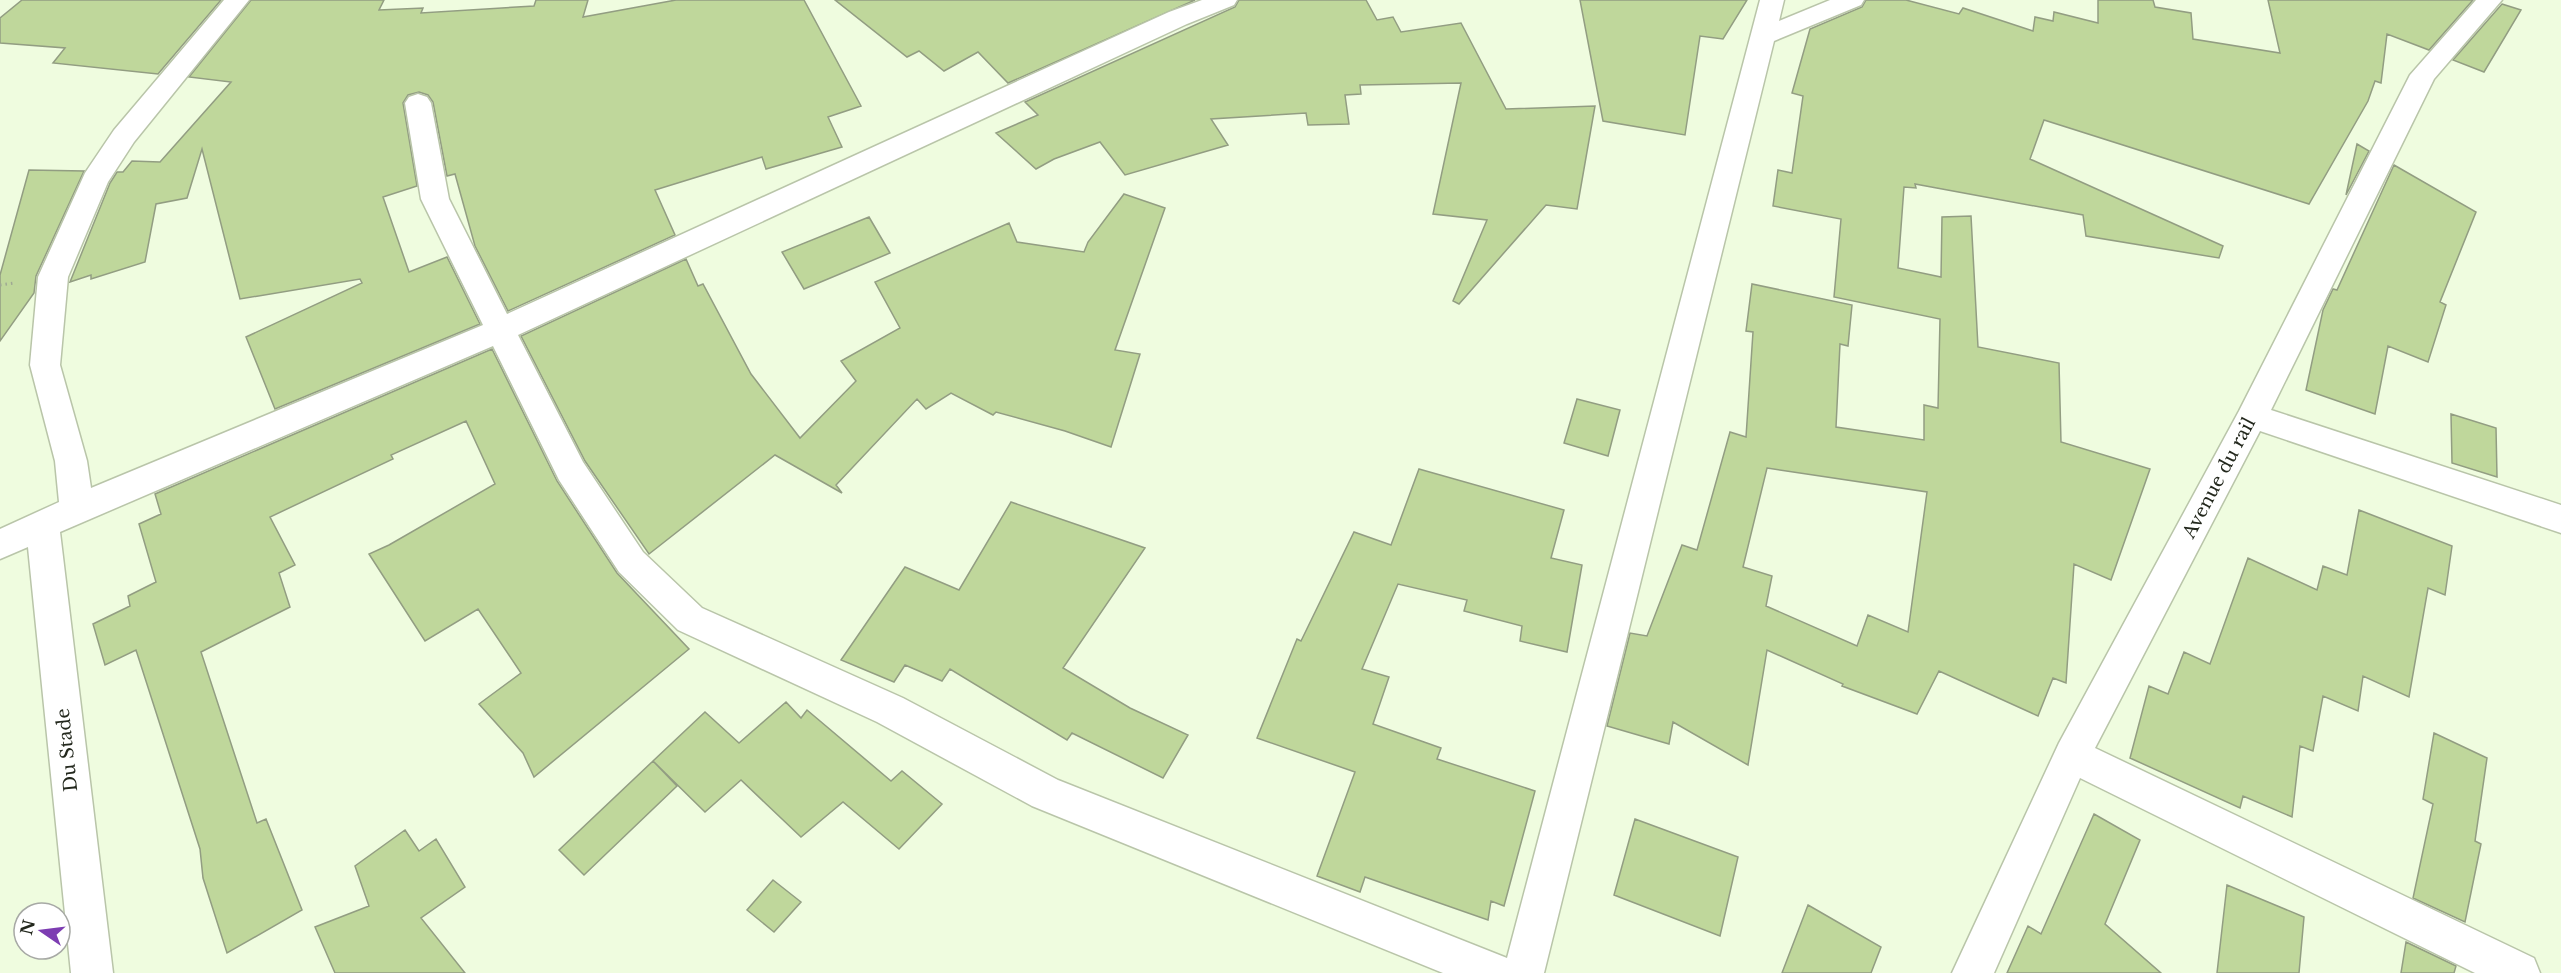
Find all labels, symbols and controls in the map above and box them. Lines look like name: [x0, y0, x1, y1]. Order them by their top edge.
street label: Avenue du rail: [2177, 414, 2260, 543]
street label: Du Stade: [52, 707, 82, 793]
north arrow: [12, 901, 72, 961]
text: N: [16, 918, 39, 937]

